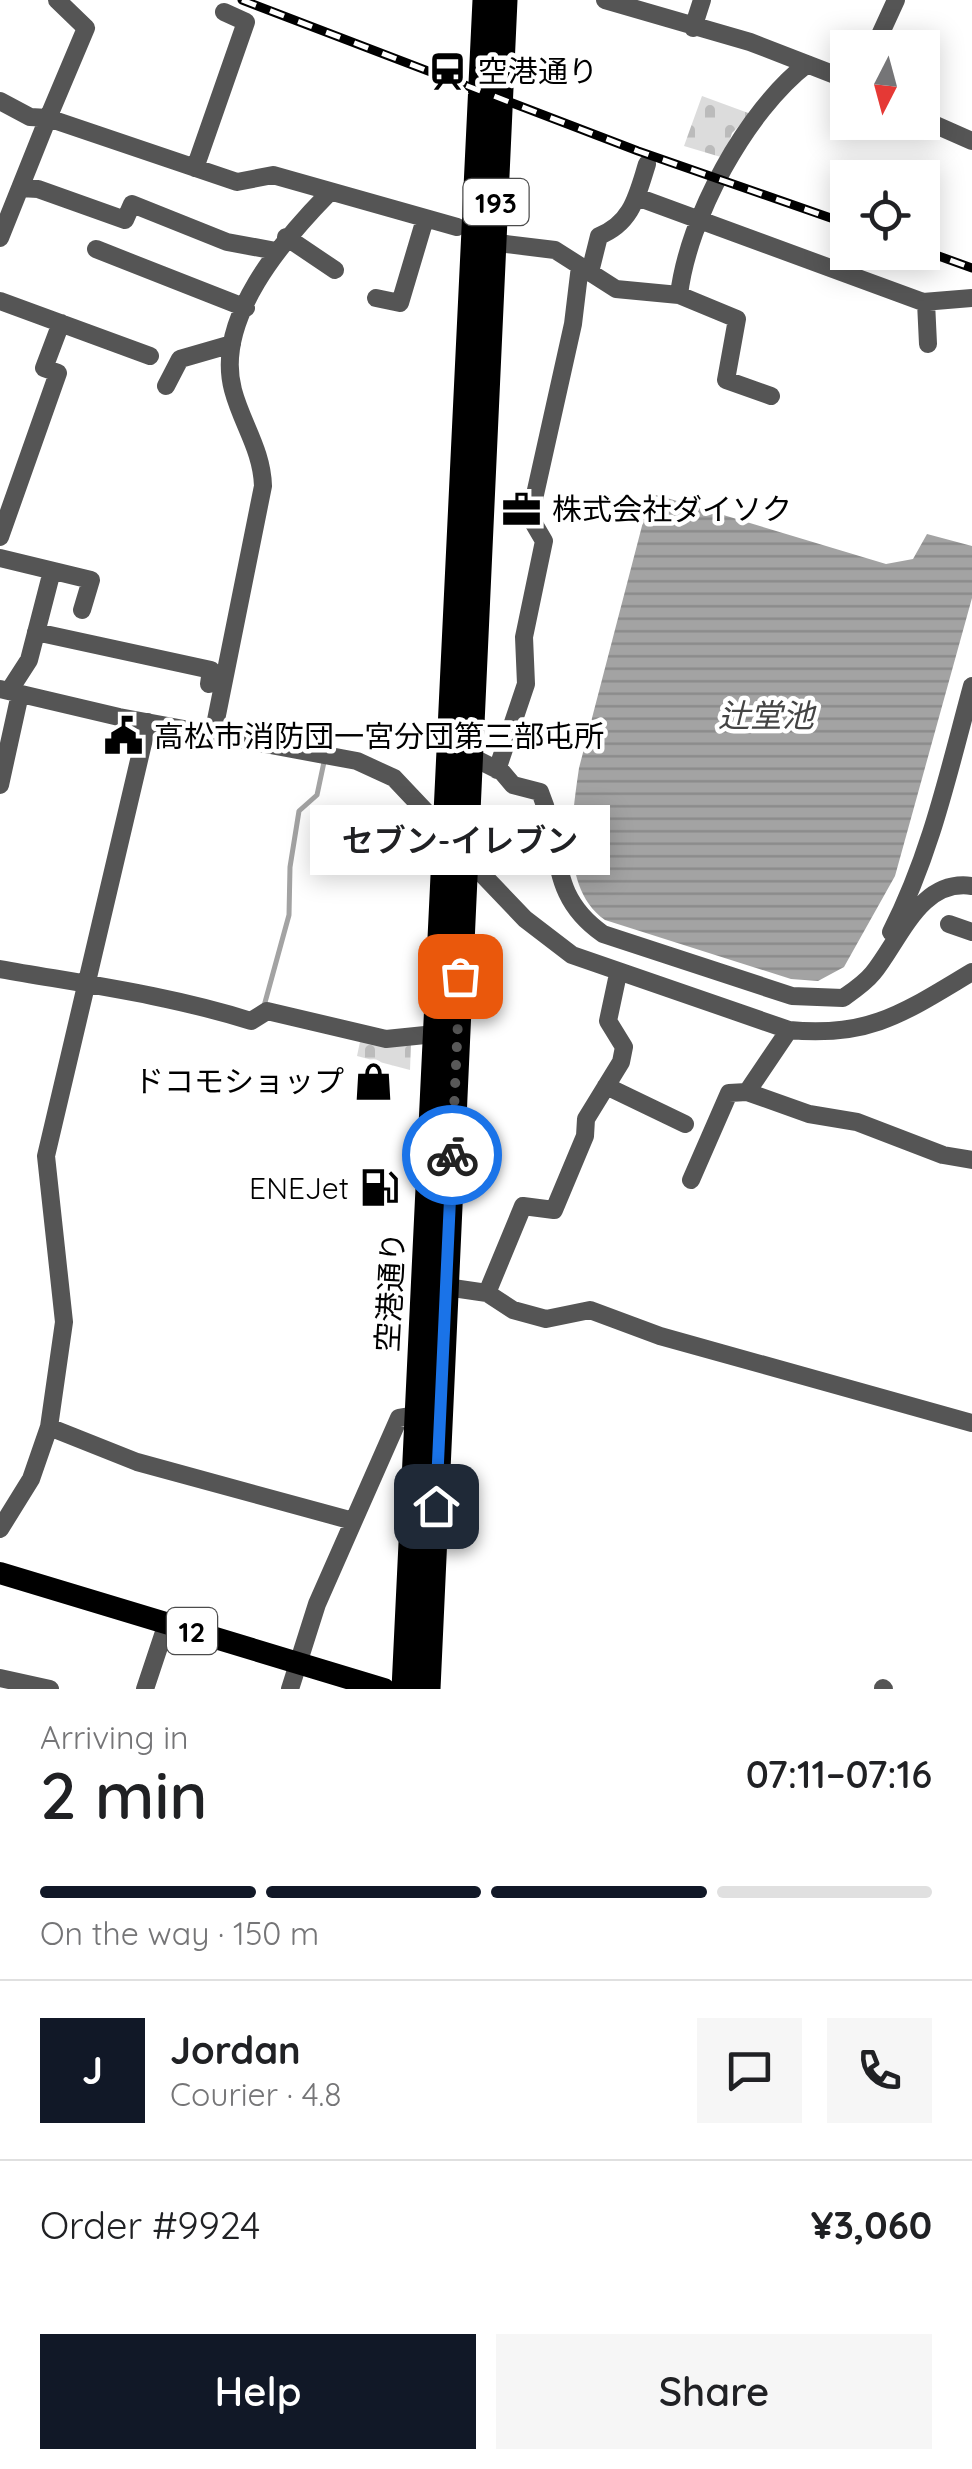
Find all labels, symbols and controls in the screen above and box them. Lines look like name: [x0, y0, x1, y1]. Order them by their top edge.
north arrow: [830, 30, 940, 140]
map controls: [830, 30, 940, 270]
station icon: 空港通り: [427, 50, 469, 92]
place label: 空港通り: [478, 52, 598, 90]
button: locate: [830, 160, 940, 270]
road number: 193: [464, 179, 528, 225]
office icon: 株式会社ダイソク: [501, 488, 543, 530]
place label: 株式会社ダイソク: [552, 490, 792, 528]
water label: 辻堂池: [718, 695, 817, 735]
public building icon: 高松市消防団一宮分団第三部屯所: [103, 715, 145, 757]
place label: 高松市消防団一宮分団第三部屯所: [154, 717, 604, 755]
callout: セブン-イレブン: [310, 806, 610, 876]
text: セブン-イレブン: [342, 820, 578, 860]
pin: [418, 934, 503, 1019]
icon: bag: [433, 949, 488, 1004]
shop icon: ドコモショップ: [353, 1060, 395, 1102]
place label: ドコモショップ: [134, 1062, 344, 1100]
courier: [402, 1105, 502, 1205]
icon: bike: [425, 1128, 480, 1183]
fuel station icon: ENEJet: [358, 1167, 400, 1209]
place label: ENEJet: [249, 1169, 349, 1207]
street label: 空港通り: [368, 1231, 412, 1353]
pin: [394, 1464, 479, 1549]
icon: home: [409, 1479, 464, 1534]
road number: 12: [167, 1608, 217, 1654]
text: Arriving in: [40, 1717, 189, 1757]
text: 07:11–07:16: [746, 1750, 932, 1798]
text: 2 min: [40, 1754, 208, 1835]
text: On the way · 150 m: [40, 1913, 319, 1953]
button: chat: [697, 2018, 802, 2123]
button: phone: [827, 2018, 932, 2123]
text: Jordan: [170, 2026, 301, 2074]
text: J: [82, 2046, 103, 2094]
text: Courier · 4.8: [170, 2074, 342, 2114]
text: Order #9924: [40, 2201, 260, 2249]
text: ¥3,060: [811, 2201, 932, 2249]
button: Help: [40, 2334, 476, 2449]
button: Share: [496, 2334, 932, 2449]

